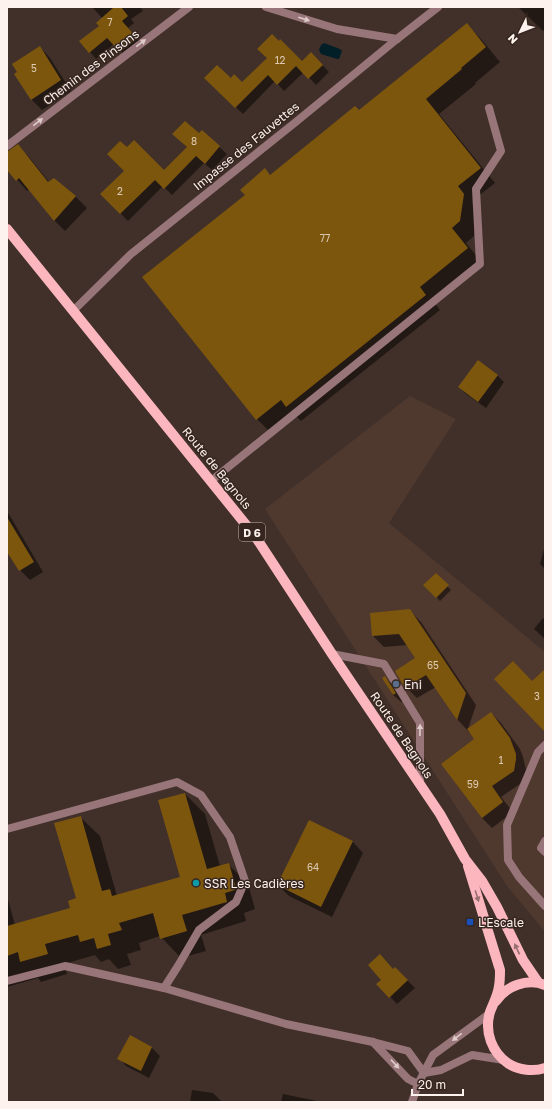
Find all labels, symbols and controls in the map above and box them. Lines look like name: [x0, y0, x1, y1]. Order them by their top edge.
north arrow: [500, 12, 540, 52]
house number: 7: [107, 16, 113, 28]
one-way arrow: [298, 16, 310, 22]
street label: Chemin des Pinsons: [40, 26, 142, 108]
text: N: [505, 32, 520, 47]
one-way arrow: [136, 39, 147, 47]
house number: 12: [275, 54, 286, 66]
house number: 5: [31, 62, 37, 74]
street label: Impasse des Fauvettes: [190, 99, 302, 193]
one-way arrow: [33, 118, 43, 126]
house number: 8: [191, 135, 197, 147]
house number: 2: [117, 185, 123, 197]
house number: 77: [320, 232, 330, 244]
street label: Route de Bagnols: [179, 424, 255, 512]
road number: D 6: [239, 523, 265, 541]
house number: 65: [427, 659, 439, 671]
place label: Eni: [404, 677, 422, 692]
marker: Eni: [391, 679, 401, 689]
street label: Route de Bagnols: [367, 689, 437, 781]
house number: 3: [534, 690, 540, 702]
one-way arrow: [417, 723, 423, 736]
house number: 1: [499, 754, 504, 766]
house number: 59: [467, 778, 479, 790]
house number: 64: [307, 861, 319, 873]
place label: SSR Les Cadières: [204, 876, 304, 891]
marker: SSR Les Cadières: [191, 878, 201, 888]
one-way arrow: [474, 890, 480, 902]
place label: L'Escale: [478, 915, 524, 930]
marker: L'Escale: [465, 917, 475, 927]
one-way arrow: [514, 944, 520, 955]
one-way arrow: [452, 1033, 463, 1041]
one-way arrow: [390, 1059, 400, 1069]
scale bar: [412, 1071, 463, 1097]
text: 20 m: [418, 1077, 446, 1092]

